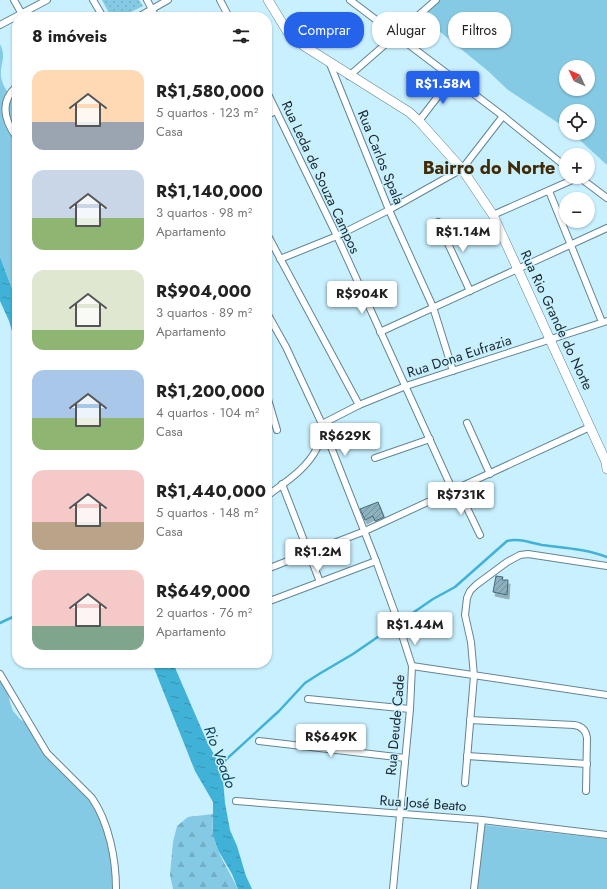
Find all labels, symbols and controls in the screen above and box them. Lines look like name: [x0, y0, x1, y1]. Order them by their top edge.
chip: Comprar: [284, 12, 364, 48]
chip: Alugar: [372, 12, 440, 48]
chip: Filtros: [448, 12, 511, 48]
text: 8 imóveis: [32, 24, 107, 48]
icon: filters: [230, 25, 252, 47]
north arrow: [559, 60, 595, 96]
map controls: [559, 60, 595, 228]
pin: R$1.58M: [406, 71, 480, 105]
text: R$1.58M: [415, 74, 471, 93]
text: R$1,580,000: [156, 79, 264, 103]
icon: home: [64, 86, 112, 134]
street label: Rua Leda de Souza Campos: [277, 97, 365, 257]
text: 5 quartos · 123 m²: [156, 103, 258, 122]
button: locate: [559, 104, 595, 140]
street label: Rua Carlos Spala: [353, 107, 409, 207]
text: Casa: [156, 122, 183, 141]
button: +: [559, 148, 595, 184]
district label: Bairro do Norte: [423, 155, 555, 181]
text: R$1,140,000: [156, 179, 263, 203]
icon: home: [64, 186, 112, 234]
button: −: [559, 192, 595, 228]
text: 3 quartos · 98 m²: [156, 203, 252, 222]
pin: R$1.14M: [426, 219, 500, 253]
text: Apartamento: [156, 222, 226, 241]
text: R$1.14M: [436, 222, 490, 241]
street label: Rua Rio Grande do Norte: [516, 247, 598, 393]
text: R$904,000: [156, 279, 251, 303]
pin: R$904K: [329, 281, 395, 315]
text: R$904K: [336, 284, 388, 303]
icon: home: [64, 286, 112, 334]
text: 3 quartos · 89 m²: [156, 303, 252, 322]
text: Apartamento: [156, 322, 226, 341]
street label: Rua Dona Eufrazia: [404, 330, 514, 382]
text: R$1,200,000: [156, 379, 265, 403]
icon: home: [64, 386, 112, 434]
text: 4 quartos · 104 m²: [156, 403, 259, 422]
text: Casa: [156, 422, 183, 441]
pin: R$629K: [312, 423, 378, 457]
text: R$629K: [319, 426, 371, 445]
text: R$1,440,000: [156, 479, 266, 503]
pin: R$731K: [428, 482, 494, 516]
text: R$731K: [437, 485, 485, 504]
icon: home: [64, 486, 112, 534]
text: 5 quartos · 148 m²: [156, 503, 258, 522]
text: Casa: [156, 522, 183, 541]
pin: R$1.2M: [285, 539, 351, 573]
text: R$1.2M: [294, 542, 342, 561]
text: R$649,000: [156, 579, 250, 603]
icon: home: [64, 586, 112, 634]
text: 2 quartos · 76 m²: [156, 603, 252, 622]
pin: R$1.44M: [378, 612, 452, 646]
text: R$1.44M: [386, 615, 444, 634]
text: Apartamento: [156, 622, 226, 641]
street label: Rua Deude Cade: [381, 674, 409, 776]
water label: Rio Veado: [198, 723, 242, 791]
pin: R$649K: [298, 724, 364, 758]
text: R$649K: [305, 727, 357, 746]
street label: Rua José Beato: [379, 790, 467, 816]

